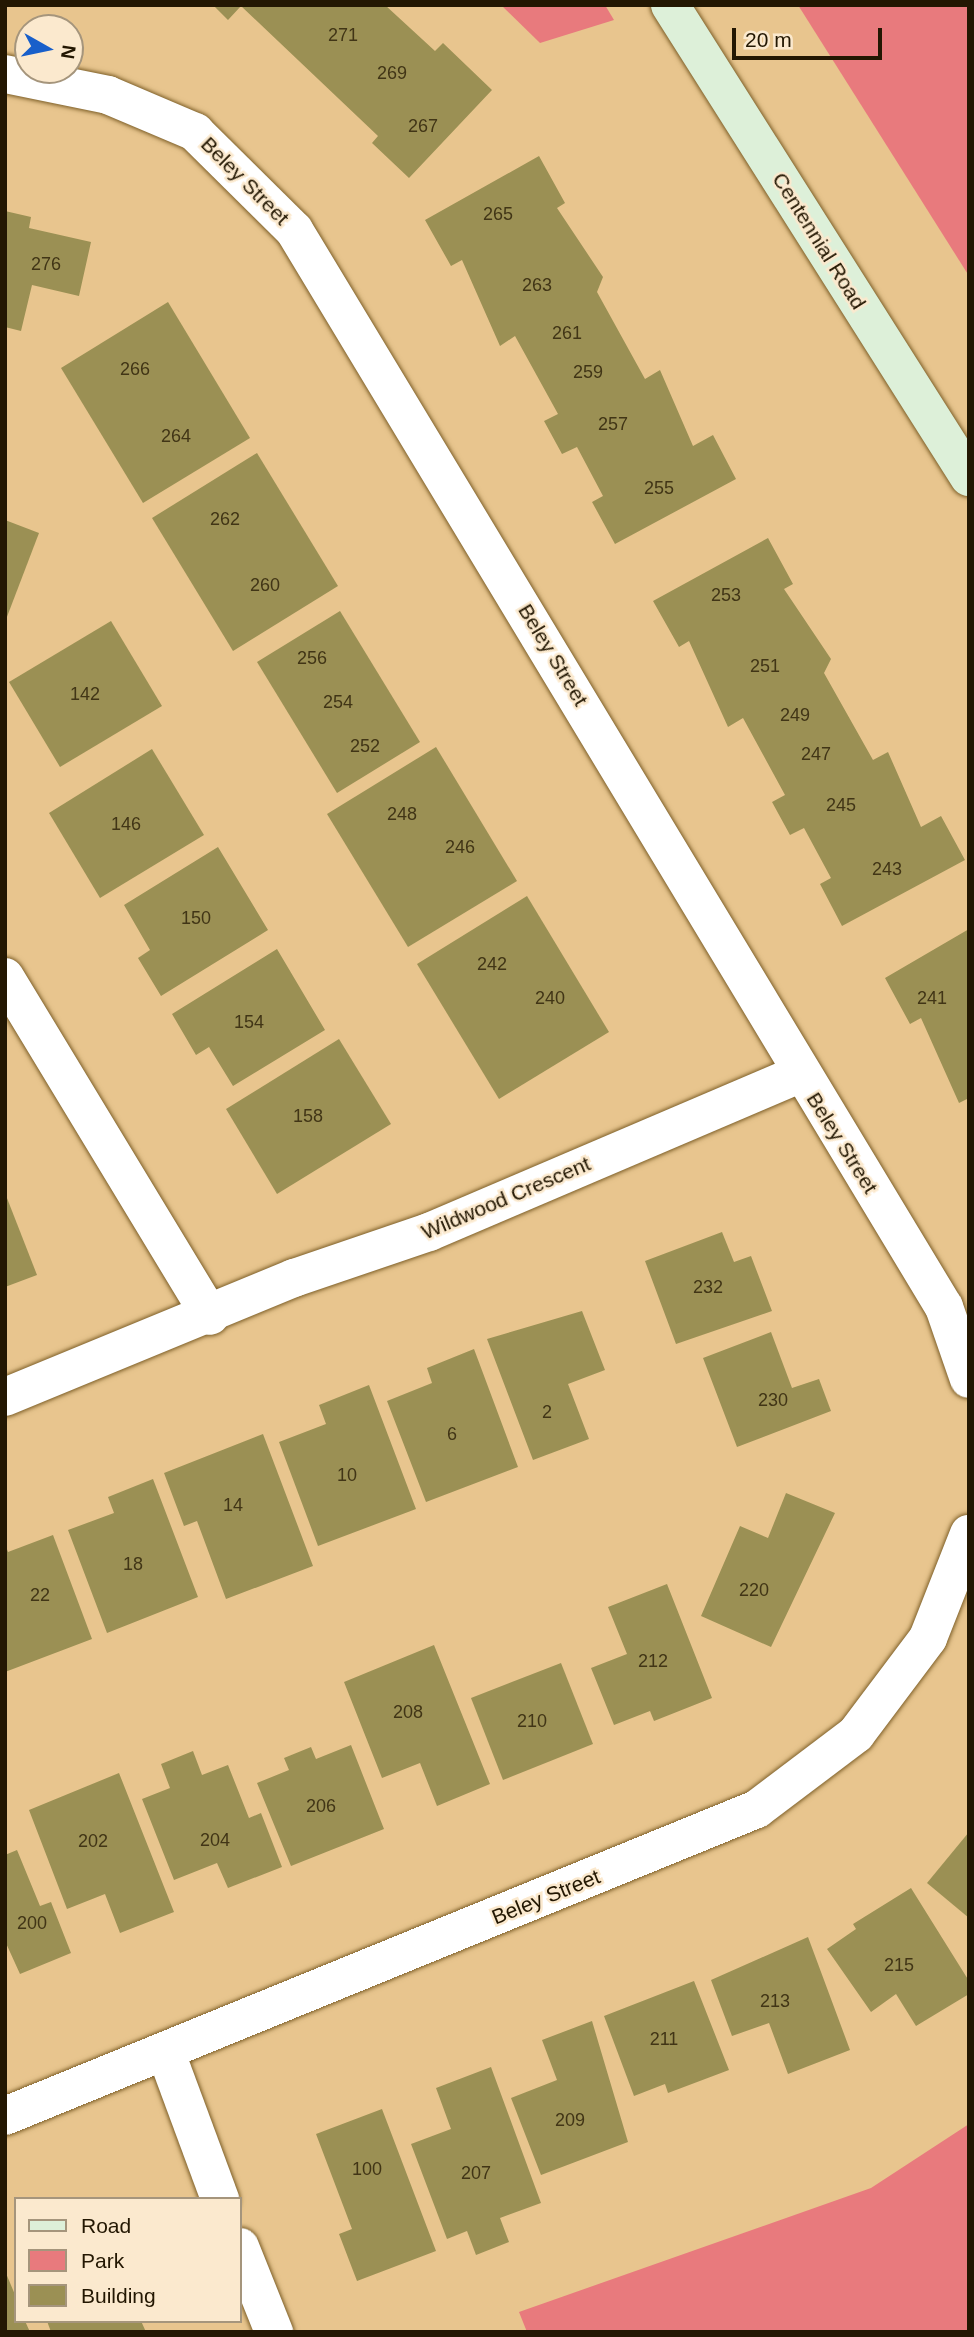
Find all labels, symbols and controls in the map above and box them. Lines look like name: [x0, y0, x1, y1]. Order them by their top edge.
north arrow: [14, 14, 84, 84]
scale bar: [736, 14, 886, 58]
house number: 271: [328, 24, 358, 46]
text: 20 m: [745, 28, 792, 51]
text: N: [57, 44, 80, 60]
house number: 269: [377, 62, 407, 84]
house number: 267: [408, 115, 438, 137]
street label: Beley Street: [196, 132, 294, 230]
street label: Centennial Road: [767, 168, 871, 314]
house number: 265: [483, 203, 513, 225]
house number: 276: [31, 253, 61, 275]
house number: 263: [522, 274, 552, 296]
house number: 261: [552, 322, 582, 344]
house number: 266: [120, 358, 150, 380]
house number: 259: [573, 361, 603, 383]
house number: 257: [598, 413, 628, 435]
house number: 264: [161, 425, 191, 447]
house number: 255: [644, 477, 674, 499]
house number: 262: [210, 508, 240, 530]
house number: 260: [250, 574, 280, 596]
house number: 253: [711, 584, 741, 606]
street label: Beley Street: [513, 599, 593, 711]
house number: 256: [297, 647, 327, 669]
house number: 251: [750, 655, 780, 677]
house number: 142: [70, 683, 100, 705]
house number: 254: [323, 691, 353, 713]
house number: 249: [780, 704, 810, 726]
house number: 252: [350, 735, 380, 757]
house number: 247: [801, 743, 831, 765]
house number: 245: [826, 794, 856, 816]
house number: 248: [387, 803, 417, 825]
house number: 146: [111, 813, 141, 835]
house number: 246: [445, 836, 475, 858]
house number: 243: [872, 858, 902, 880]
house number: 150: [181, 907, 211, 929]
house number: 242: [477, 953, 507, 975]
house number: 240: [535, 987, 565, 1009]
house number: 241: [917, 987, 947, 1009]
house number: 154: [234, 1011, 264, 1033]
street label: Beley Street: [801, 1088, 883, 1198]
house number: 158: [293, 1105, 323, 1127]
street label: Wildwood Crescent: [418, 1151, 594, 1245]
house number: 232: [693, 1276, 723, 1298]
house number: 230: [758, 1389, 788, 1411]
house number: 2: [542, 1401, 552, 1423]
house number: 6: [447, 1423, 457, 1445]
house number: 10: [337, 1464, 357, 1486]
house number: 14: [223, 1494, 243, 1516]
house number: 18: [123, 1553, 143, 1575]
house number: 220: [739, 1579, 769, 1601]
house number: 22: [30, 1584, 50, 1606]
house number: 212: [638, 1650, 668, 1672]
house number: 208: [393, 1701, 423, 1723]
house number: 210: [517, 1710, 547, 1732]
house number: 206: [306, 1795, 336, 1817]
house number: 204: [200, 1829, 230, 1851]
house number: 202: [78, 1830, 108, 1852]
street label: Beley Street: [488, 1864, 604, 1930]
house number: 200: [17, 1912, 47, 1934]
house number: 215: [884, 1954, 914, 1976]
house number: 213: [760, 1990, 790, 2012]
house number: 211: [650, 2028, 678, 2050]
house number: 209: [555, 2109, 585, 2131]
house number: 100: [352, 2158, 382, 2180]
house number: 207: [461, 2162, 491, 2184]
legend: [14, 2197, 242, 2323]
text: Road: [81, 2214, 131, 2237]
text: Park: [81, 2249, 124, 2272]
text: Building: [81, 2284, 156, 2307]

